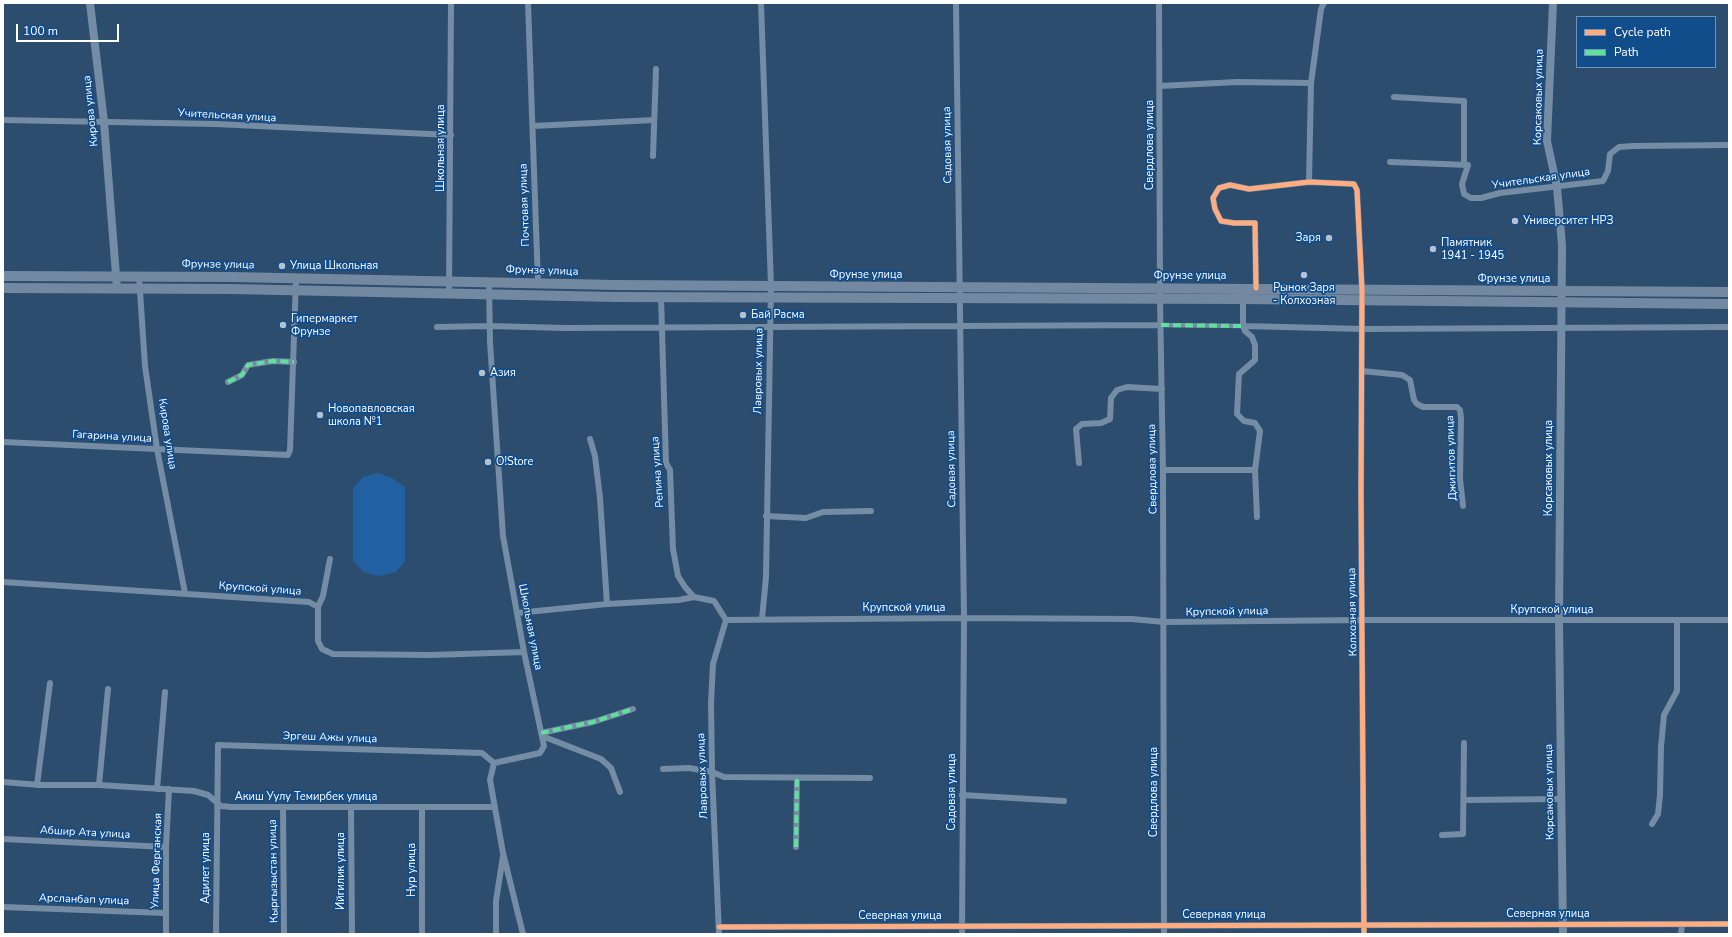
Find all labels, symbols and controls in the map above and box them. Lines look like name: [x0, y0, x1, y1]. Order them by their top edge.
scale bar: [18, 16, 121, 42]
legend: [1576, 16, 1716, 68]
text: 100 m: [23, 23, 58, 39]
text: Cycle path: [1614, 24, 1671, 40]
text: Path: [1614, 44, 1639, 60]
street label: Корсаковых улица: [1532, 49, 1546, 145]
street label: Кирова улица: [81, 75, 101, 147]
street label: Свердлова улица: [1143, 100, 1157, 190]
street label: Школьная улица: [434, 104, 448, 192]
street label: Садовая улица: [941, 106, 955, 184]
street label: Учительская улица: [177, 107, 277, 125]
street label: Почтовая улица: [517, 163, 533, 247]
street label: Учительская улица: [1491, 166, 1591, 192]
place label: Университет НРЗ: [1523, 214, 1613, 228]
marker: Университет НРЗ: [1510, 216, 1520, 226]
place label: Заря: [1296, 231, 1321, 245]
marker: Заря: [1324, 233, 1334, 243]
place label: Памятник 1941 - 1945: [1441, 236, 1504, 262]
marker: Памятник 1941 - 1945: [1428, 244, 1438, 254]
street label: Фрунзе улица: [181, 258, 255, 272]
place label: Улица Школьная: [290, 259, 378, 273]
marker: Улица Школьная: [277, 261, 287, 271]
street label: Фрунзе улица: [505, 263, 579, 279]
street label: Фрунзе улица: [830, 268, 902, 282]
street label: Фрунзе улица: [1154, 269, 1226, 283]
marker: Рынок Заря - Колхозная: [1299, 270, 1309, 280]
street label: Фрунзе улица: [1478, 272, 1550, 286]
place label: Рынок Заря - Колхозная: [1273, 281, 1335, 307]
place label: Бай Расма: [751, 308, 805, 322]
marker: Бай Расма: [738, 310, 748, 320]
place label: Гипермаркет Фрунзе: [291, 312, 358, 338]
marker: Гипермаркет Фрунзе: [278, 320, 288, 330]
street label: Лавровых улица: [752, 328, 766, 414]
place label: Азия: [490, 366, 516, 380]
marker: Азия: [477, 368, 487, 378]
street label: Кирова улица: [155, 398, 179, 470]
place label: Новопавловская школа №1: [328, 402, 415, 428]
marker: Новопавловская школа №1: [315, 410, 325, 420]
street label: Джигитов улица: [1444, 415, 1460, 501]
street label: Корсаковых улица: [1542, 420, 1556, 516]
street label: Свердлова улица: [1146, 424, 1160, 514]
street label: Гагарина улица: [72, 428, 152, 446]
street label: Садовая улица: [945, 430, 959, 508]
street label: Репина улица: [649, 436, 667, 508]
place label: O!Store: [496, 455, 533, 469]
marker: O!Store: [483, 457, 493, 467]
street label: Колхозная улица: [1346, 568, 1360, 656]
street label: Крупской улица: [218, 580, 302, 598]
street label: Школьная улица: [515, 583, 545, 671]
street label: Крупской улица: [863, 601, 945, 615]
street label: Крупской улица: [1511, 603, 1593, 617]
street label: Крупской улица: [1185, 605, 1269, 619]
street label: Эргеш Ажы улица: [283, 730, 377, 746]
street label: Лавровых улица: [695, 733, 711, 819]
street label: Корсаковых улица: [1543, 744, 1557, 840]
street label: Свердлова улица: [1147, 747, 1161, 837]
street label: Садовая улица: [945, 753, 959, 831]
street label: Акиш Уулу Темирбек улица: [235, 790, 377, 804]
street label: Улица Ферганская: [149, 813, 165, 909]
street label: Кыргызыстан улица: [266, 819, 282, 923]
street label: Абшир Ата улица: [39, 824, 131, 842]
street label: Адилет улица: [199, 832, 213, 904]
street label: Ийгилик улица: [334, 832, 348, 910]
street label: Нур улица: [405, 843, 419, 897]
street label: Арсланбап улица: [39, 892, 129, 908]
street label: Северная улица: [1506, 907, 1590, 921]
street label: Северная улица: [1182, 908, 1266, 922]
street label: Северная улица: [858, 909, 942, 923]

